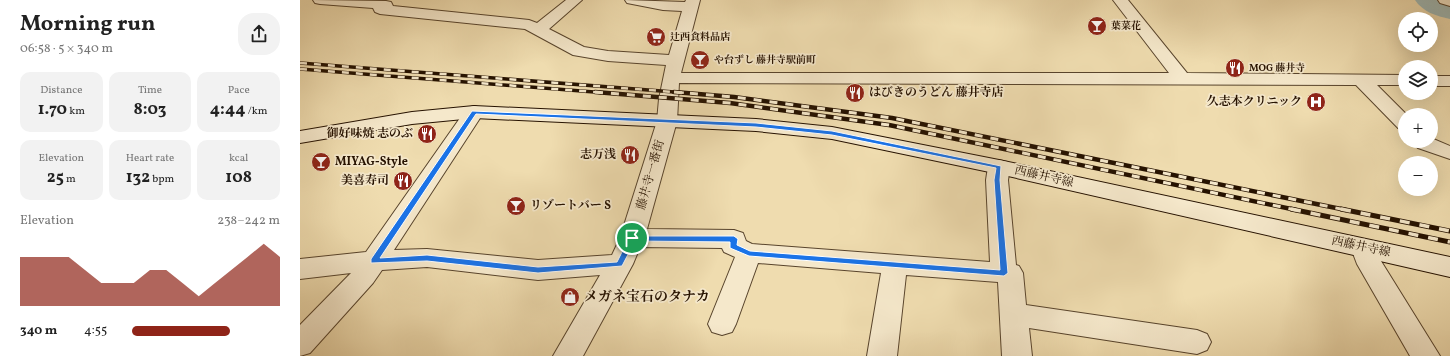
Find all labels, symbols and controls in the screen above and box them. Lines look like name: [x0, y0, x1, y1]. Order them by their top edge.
text: Morning run: [20, 9, 155, 40]
map controls: [1398, 12, 1438, 196]
button: locate: [1398, 12, 1438, 52]
button: share: [238, 13, 280, 55]
bar icon: 葉菜花: [1086, 15, 1108, 37]
place label: 葉菜花: [1111, 19, 1141, 33]
supermarket icon: 辻西食料品店: [645, 26, 667, 48]
place label: 辻西食料品店: [670, 30, 731, 44]
text: 06:58 · 5 × 340 m: [20, 40, 113, 58]
bar icon: や台ずし 藤井寺駅前町: [689, 49, 711, 71]
place label: や台ずし 藤井寺駅前町: [714, 53, 816, 67]
restaurant icon: MOG 藤井寺: [1224, 57, 1246, 79]
button: layers: [1398, 60, 1438, 100]
place label: MOG 藤井寺: [1249, 61, 1305, 75]
restaurant icon: はびきのうどん 藤井寺店: [844, 82, 866, 104]
text: Distance: [40, 83, 82, 98]
text: Time: [138, 83, 162, 98]
text: Pace: [228, 83, 250, 98]
place label: はびきのうどん 藤井寺店: [869, 85, 1003, 101]
hospital icon: 久志本クリニック: [1305, 91, 1327, 113]
place label: 久志本クリニック: [1207, 94, 1302, 110]
text: 1.70: [38, 98, 67, 121]
text: 8:03: [133, 98, 167, 121]
text: 4:44: [210, 98, 246, 121]
text: km: [67, 104, 85, 119]
text: /km: [246, 104, 268, 119]
button: +: [1398, 108, 1438, 148]
restaurant icon: 御好味焼 志のぶ: [416, 123, 438, 145]
place label: 御好味焼 志のぶ: [327, 126, 413, 142]
street label: 藤井寺一番街: [633, 137, 669, 212]
restaurant icon: 志万浅: [619, 144, 641, 166]
place label: 志万浅: [580, 147, 616, 163]
text: Elevation: [38, 151, 84, 166]
text: Heart rate: [126, 151, 174, 166]
text: kcal: [229, 151, 248, 166]
bar icon: MIYAG-Style: [310, 151, 332, 173]
place label: MIYAG-Style: [335, 154, 408, 170]
button: −: [1398, 156, 1438, 196]
street label: 西藤井寺線: [1013, 162, 1075, 192]
text: 25: [47, 166, 64, 189]
text: 132: [126, 166, 150, 189]
text: 108: [225, 166, 252, 189]
restaurant icon: 美喜寿司: [392, 170, 414, 192]
text: m: [64, 172, 76, 187]
text: bpm: [150, 172, 174, 187]
place label: 美喜寿司: [341, 173, 389, 189]
bar icon: リゾートバー S: [505, 195, 527, 217]
place label: リゾートバー S: [530, 198, 611, 214]
text: Elevation: [20, 212, 74, 230]
text: 238–242 m: [217, 212, 280, 230]
pin: [615, 221, 649, 255]
icon: arrive: [621, 227, 643, 249]
street label: 西藤井寺線: [1330, 233, 1392, 261]
shop icon: メガネ宝石のタナカ: [559, 286, 581, 308]
place label: メガネ宝石のタナカ: [584, 288, 710, 307]
text: 340 m: [20, 322, 57, 340]
text: 4:55: [84, 322, 107, 340]

